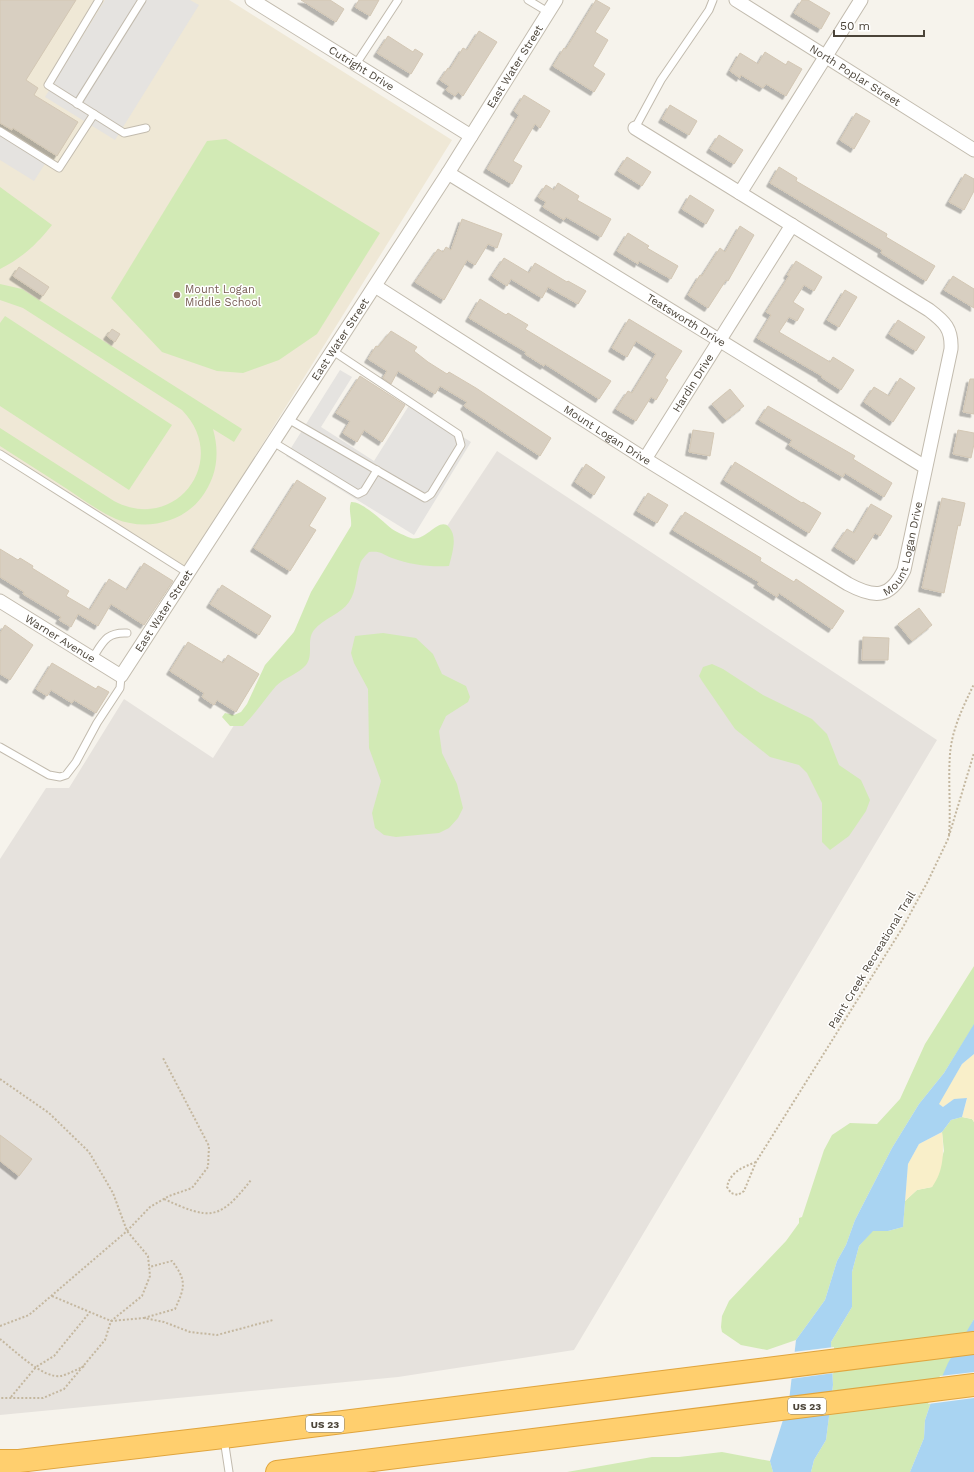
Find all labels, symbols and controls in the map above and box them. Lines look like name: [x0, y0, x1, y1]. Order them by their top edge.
scale bar: [834, 12, 924, 38]
text: 50 m: [840, 19, 870, 33]
street label: East Water Street: [484, 22, 546, 110]
street label: North Poplar Street: [807, 42, 903, 109]
street label: Cutright Drive: [326, 43, 397, 93]
place label: Mount Logan Middle School: [185, 283, 262, 309]
marker: Mount Logan Middle School: [172, 290, 182, 300]
street label: Teatsworth Drive: [645, 291, 728, 349]
street label: East Water Street: [308, 295, 372, 383]
street label: Hardin Drive: [670, 351, 716, 414]
street label: Mount Logan Drive: [561, 402, 653, 468]
street label: Mount Logan Drive: [880, 500, 925, 598]
street label: East Water Street: [132, 567, 195, 654]
street label: Warner Avenue: [23, 612, 98, 665]
street label: Paint Creek Recreational Trail: [826, 888, 919, 1031]
road number: US 23: [788, 1398, 826, 1414]
road number: US 23: [306, 1416, 344, 1432]

